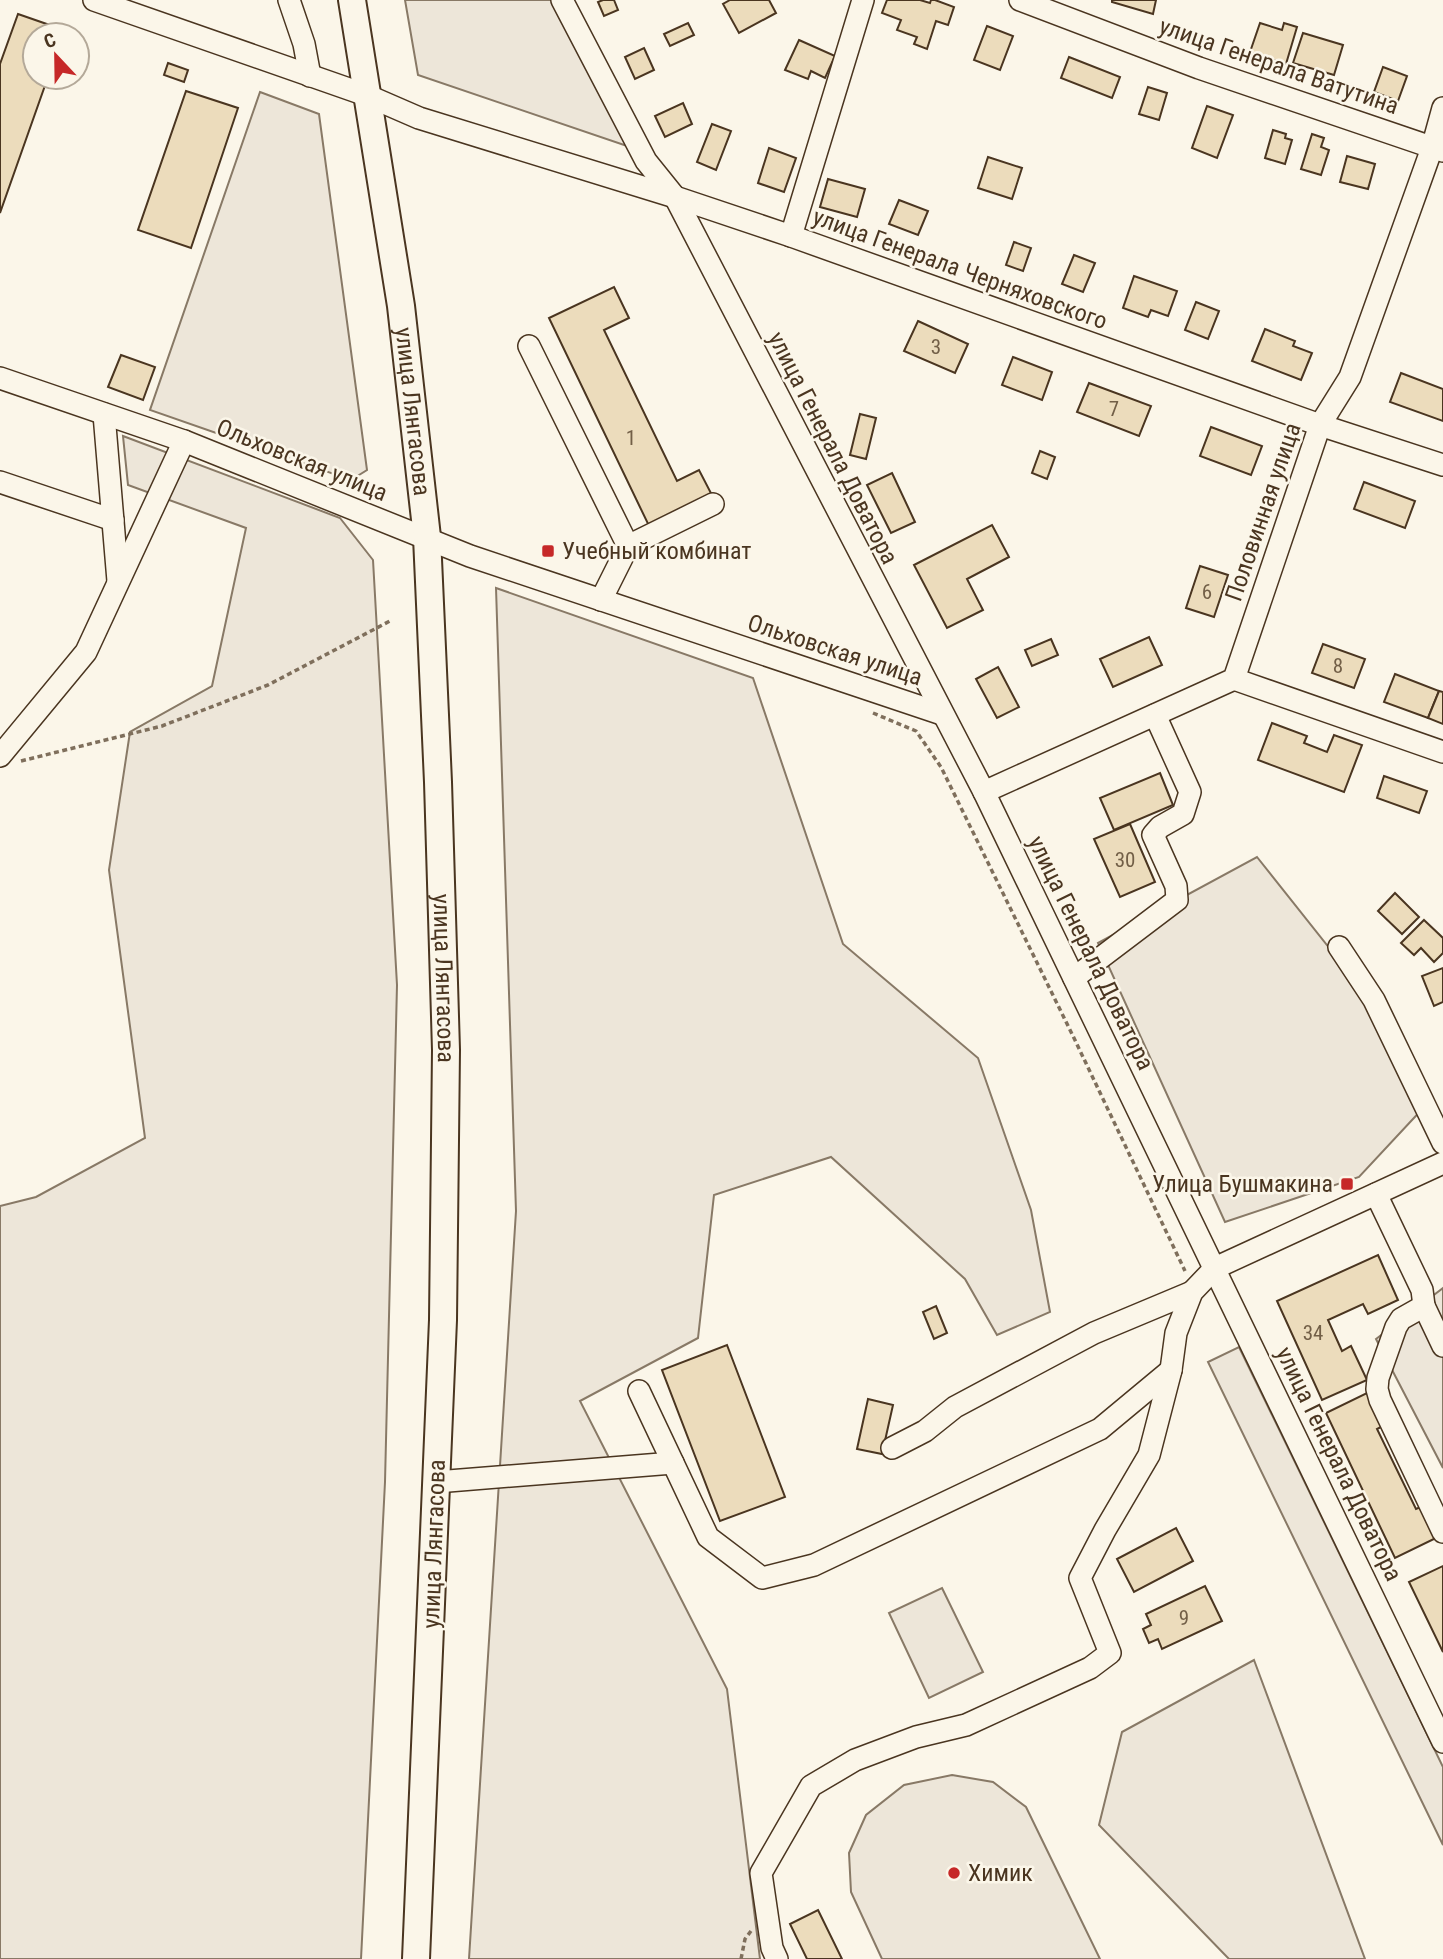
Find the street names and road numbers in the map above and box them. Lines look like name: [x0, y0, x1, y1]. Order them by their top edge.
street label: улица Генерала Ватутина: [1156, 12, 1402, 120]
street label: улица Генерала Черняховского: [809, 203, 1111, 335]
street label: улица Лянгасова: [389, 326, 436, 497]
street label: улица Генерала Доватора: [762, 327, 904, 569]
street label: Ольховская улица: [213, 413, 391, 507]
street label: Половинная улица: [1219, 419, 1307, 605]
street label: Ольховская улица: [744, 609, 926, 691]
street label: улица Генерала Доватора: [1022, 831, 1160, 1075]
street label: улица Лянгасова: [427, 893, 460, 1063]
street label: улица Генерала Доватора: [1270, 1342, 1408, 1586]
street label: улица Лянгасова: [417, 1459, 451, 1629]

